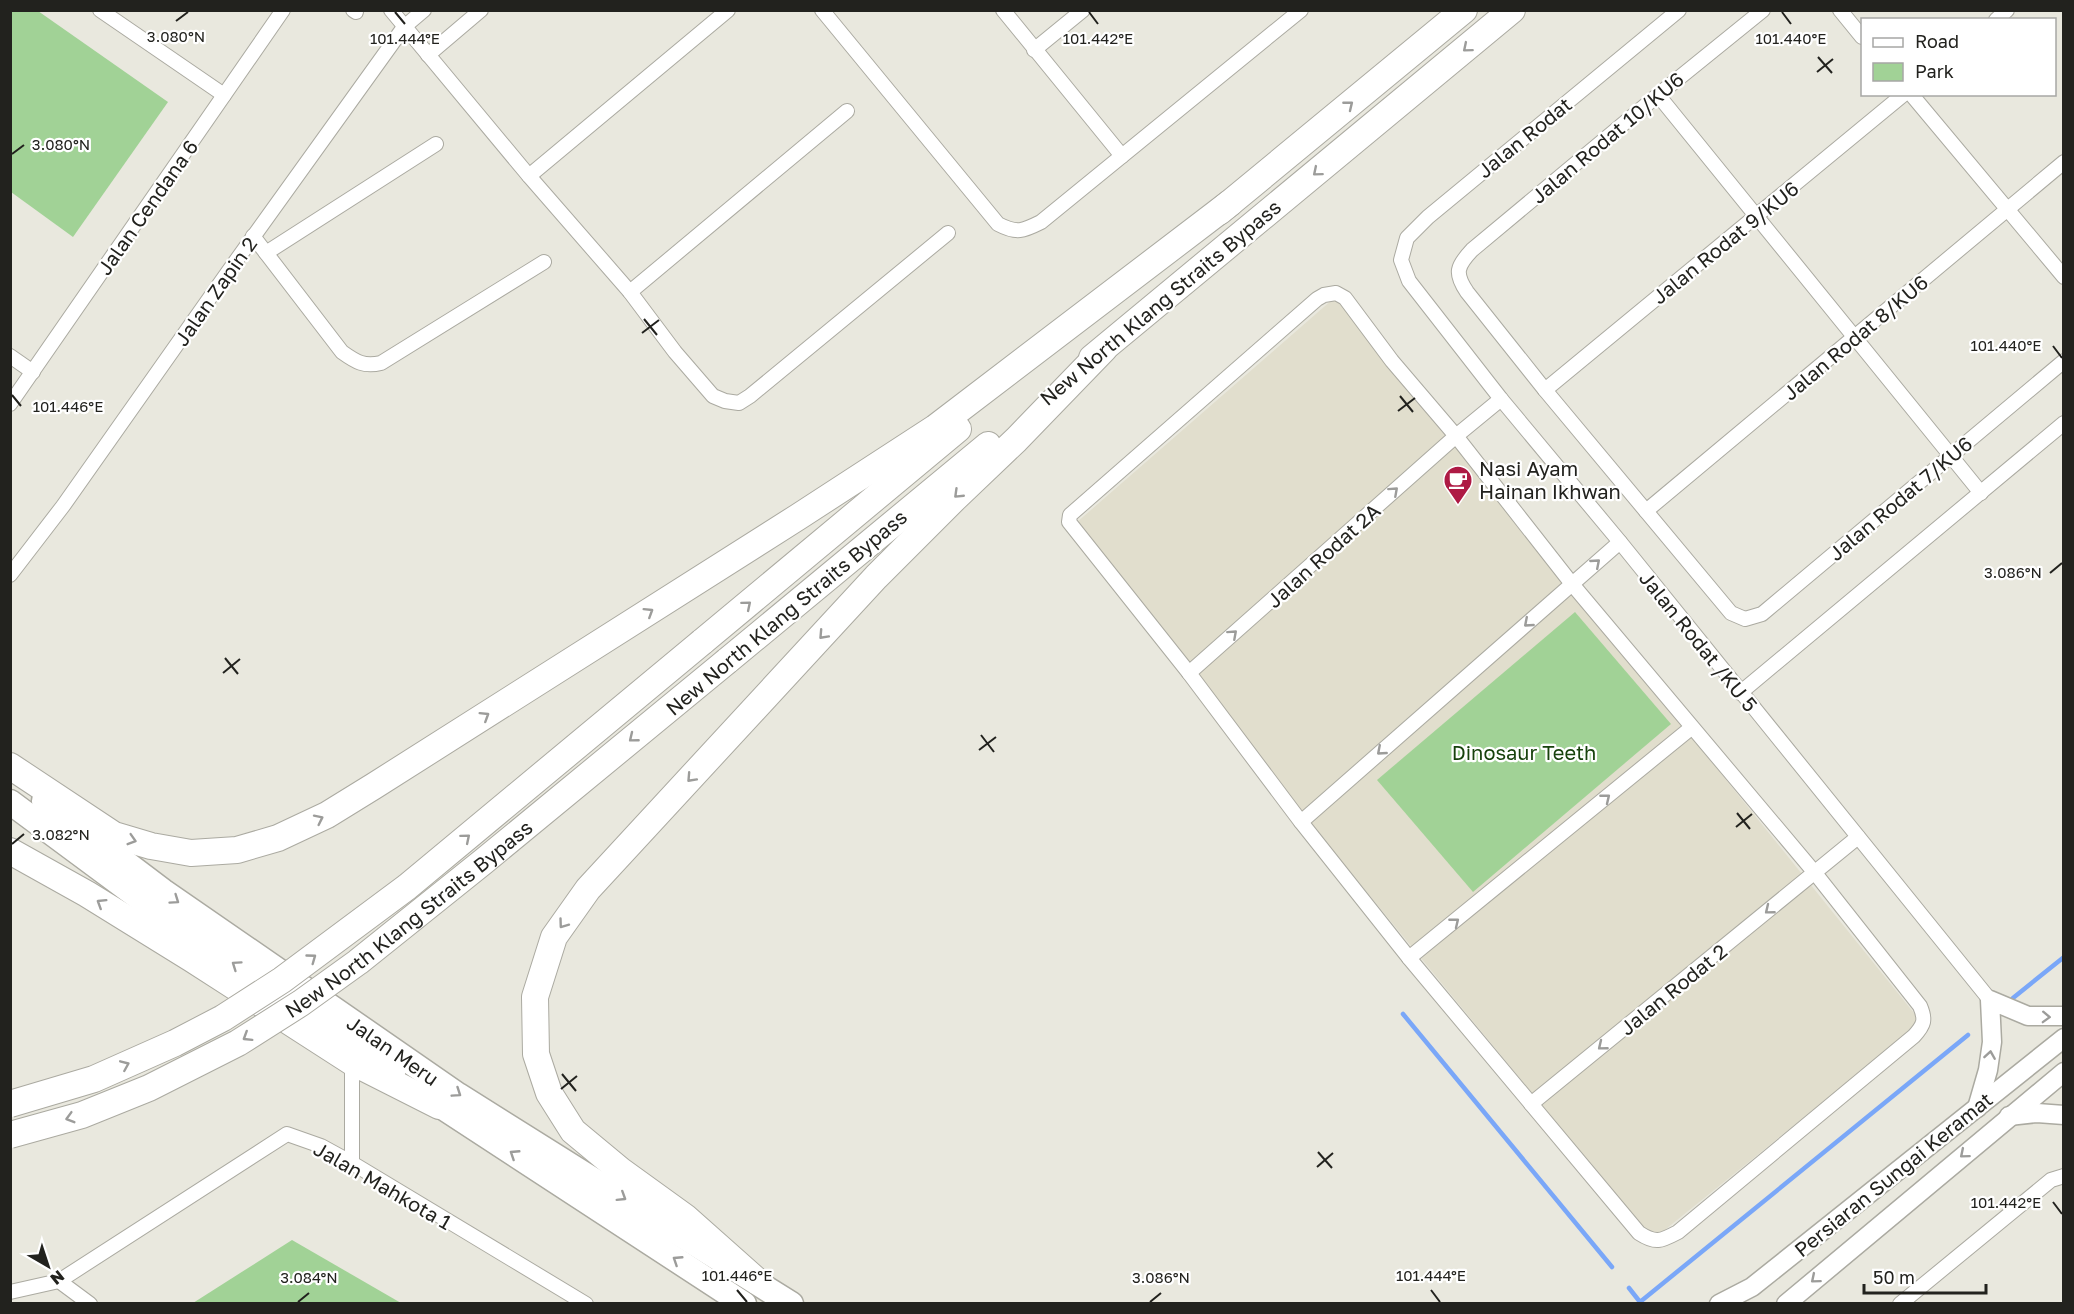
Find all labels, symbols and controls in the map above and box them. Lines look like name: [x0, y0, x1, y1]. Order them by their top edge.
legend: [1861, 18, 2056, 96]
text: 3.080°N: [147, 27, 205, 45]
text: 101.444°E: [370, 29, 440, 47]
text: 101.442°E: [1063, 29, 1133, 47]
text: 101.440°E: [1756, 29, 1826, 47]
text: Road: [1915, 30, 1959, 52]
one-way arrow: [1463, 40, 1474, 51]
text: Park: [1915, 60, 1954, 82]
street label: Jalan Rodat 10/KU6: [1526, 66, 1688, 208]
street label: Jalan Rodat: [1472, 92, 1576, 182]
one-way arrow: [1342, 101, 1353, 112]
text: 3.080°N: [32, 135, 90, 153]
street label: Jalan Cendana 6: [92, 135, 202, 279]
one-way arrow: [1313, 165, 1324, 176]
street label: Jalan Rodat 9/KU6: [1647, 176, 1803, 308]
street label: New North Klang Straits Bypass: [1035, 194, 1285, 410]
street label: Jalan Zapin 2: [169, 232, 261, 350]
street label: Jalan Rodat 8/KU6: [1778, 269, 1932, 405]
text: 101.440°E: [1971, 336, 2041, 354]
text: 101.446°E: [33, 397, 103, 415]
street label: Jalan Rodat 7/KU6: [1823, 431, 1977, 565]
place label: Nasi Ayam Hainan Ikhwan: [1479, 456, 1621, 503]
cafe icon: Nasi Ayam Hainan Ikhwan: [1442, 464, 1474, 506]
one-way arrow: [955, 487, 966, 498]
one-way arrow: [1388, 487, 1398, 498]
street label: Jalan Rodat 2A: [1261, 498, 1385, 612]
street label: New North Klang Straits Bypass: [661, 504, 911, 720]
one-way arrow: [1589, 559, 1600, 570]
text: 3.086°N: [1984, 563, 2042, 581]
street label: Jalan Rodat /KU 5: [1635, 566, 1763, 716]
one-way arrow: [740, 601, 751, 612]
one-way arrow: [643, 608, 654, 619]
one-way arrow: [1524, 615, 1535, 626]
one-way arrow: [819, 628, 830, 638]
one-way arrow: [1226, 630, 1237, 641]
one-way arrow: [478, 712, 489, 723]
one-way arrow: [629, 731, 640, 742]
park label: Dinosaur Teeth: [1452, 740, 1596, 764]
one-way arrow: [1377, 744, 1388, 755]
one-way arrow: [687, 771, 698, 782]
one-way arrow: [1599, 795, 1610, 806]
one-way arrow: [313, 814, 324, 826]
street label: New North Klang Straits Bypass: [280, 815, 537, 1022]
text: 3.082°N: [32, 825, 90, 843]
one-way arrow: [126, 833, 137, 845]
one-way arrow: [459, 834, 470, 845]
one-way arrow: [168, 893, 179, 904]
one-way arrow: [97, 899, 107, 911]
one-way arrow: [1765, 903, 1776, 914]
one-way arrow: [559, 918, 570, 929]
one-way arrow: [1448, 918, 1459, 929]
street label: Jalan Rodat 2: [1615, 939, 1731, 1039]
one-way arrow: [306, 954, 317, 965]
one-way arrow: [231, 961, 242, 972]
street label: Jalan Meru: [343, 1010, 444, 1090]
one-way arrow: [2042, 1010, 2051, 1023]
one-way arrow: [243, 1030, 253, 1042]
one-way arrow: [1597, 1039, 1608, 1050]
one-way arrow: [1984, 1050, 1996, 1059]
one-way arrow: [119, 1060, 130, 1072]
one-way arrow: [450, 1086, 461, 1097]
street label: Persiaran Sungai Keramat: [1789, 1087, 1997, 1261]
one-way arrow: [65, 1111, 76, 1123]
street label: Jalan Mahkota 1: [310, 1136, 456, 1234]
one-way arrow: [1960, 1147, 1971, 1158]
one-way arrow: [510, 1149, 520, 1161]
one-way arrow: [615, 1190, 626, 1201]
text: 101.442°E: [1971, 1193, 2041, 1211]
north arrow: [18, 1236, 78, 1296]
one-way arrow: [673, 1256, 684, 1267]
scale bar: [1864, 1257, 1986, 1295]
text: N: [46, 1266, 68, 1289]
text: 101.446°E: [702, 1266, 772, 1284]
text: 101.444°E: [1396, 1266, 1466, 1284]
text: 50 m: [1873, 1266, 1915, 1288]
text: 3.084°N: [280, 1268, 338, 1286]
text: 3.086°N: [1132, 1268, 1190, 1286]
one-way arrow: [1811, 1272, 1822, 1283]

